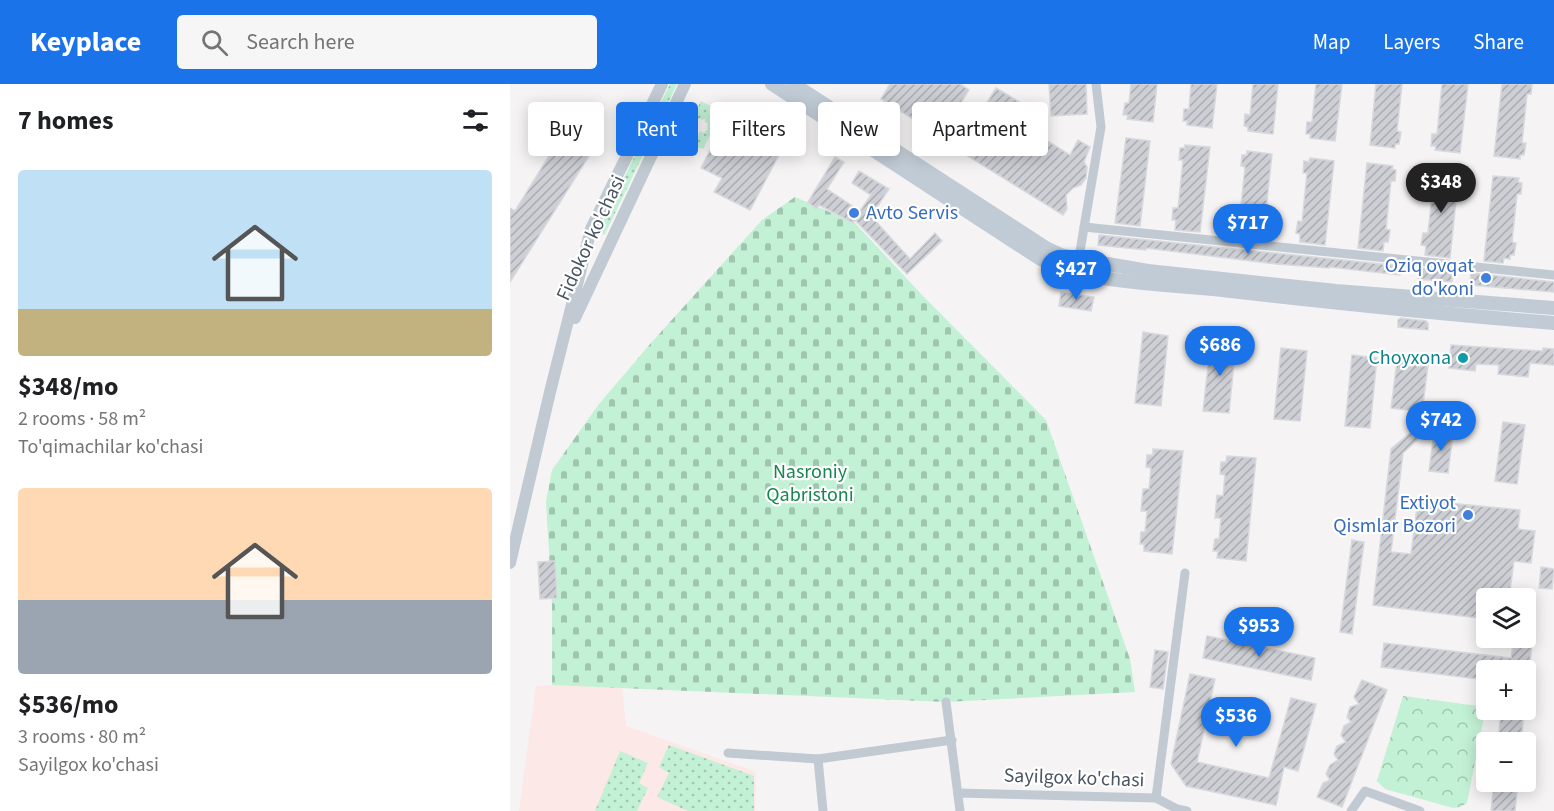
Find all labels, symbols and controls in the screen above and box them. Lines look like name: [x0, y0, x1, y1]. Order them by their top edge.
search box: [177, 15, 597, 69]
text: Keyplace: [30, 22, 141, 62]
icon: search: [198, 26, 231, 59]
text: Search here: [246, 26, 355, 58]
text: Map: [1313, 27, 1350, 57]
text: Layers: [1383, 27, 1440, 57]
text: Share: [1473, 27, 1524, 57]
text: 7 homes: [18, 102, 113, 139]
chip: Buy: [528, 102, 604, 156]
chip: Rent: [616, 102, 698, 156]
chip: Filters: [710, 102, 806, 156]
chip: New: [818, 102, 900, 156]
chip: Apartment: [912, 102, 1048, 156]
icon: filters: [459, 104, 492, 137]
pin: $348: [1405, 163, 1477, 214]
text: $348: [1420, 168, 1462, 196]
street label: Fidokor ko'chasi: [550, 171, 632, 305]
place label: Avto Servis: [866, 199, 958, 227]
pin: $717: [1212, 204, 1284, 255]
marker: Avto Servis: [847, 206, 861, 220]
icon: home: [201, 209, 309, 317]
text: $717: [1227, 209, 1269, 237]
pin: $427: [1040, 250, 1112, 301]
place label: Oziq ovqat do'koni: [1385, 252, 1474, 303]
text: $427: [1055, 255, 1097, 283]
marker: Oziq ovqat do'koni: [1479, 271, 1493, 285]
pin: $686: [1184, 326, 1256, 377]
text: $686: [1199, 331, 1241, 359]
place label: Choyxona: [1368, 344, 1451, 372]
marker: Choyxona: [1456, 351, 1470, 365]
text: $348/mo: [18, 368, 118, 405]
pin: $742: [1405, 401, 1477, 452]
text: 2 rooms · 58 m²: [18, 405, 146, 433]
text: $742: [1420, 406, 1462, 434]
text: To'qimachilar ko'chasi: [18, 433, 203, 461]
park label: Nasroniy Qabristoni: [766, 458, 854, 509]
place label: Extiyot Qismlar Bozori: [1333, 489, 1456, 540]
marker: Extiyot Qismlar Bozori: [1461, 508, 1475, 522]
icon: home: [201, 527, 309, 635]
map controls: [1476, 588, 1536, 792]
button: layers: [1476, 588, 1536, 648]
pin: $953: [1223, 607, 1295, 658]
text: $953: [1238, 612, 1280, 640]
button: +: [1476, 660, 1536, 720]
text: $536/mo: [18, 686, 118, 723]
pin: $536: [1200, 697, 1272, 748]
text: $536: [1215, 702, 1257, 730]
text: 3 rooms · 80 m²: [18, 723, 146, 751]
button: −: [1476, 732, 1536, 792]
text: Sayilgox ko'chasi: [18, 751, 159, 779]
street label: Sayilgox ko'chasi: [1003, 762, 1145, 794]

